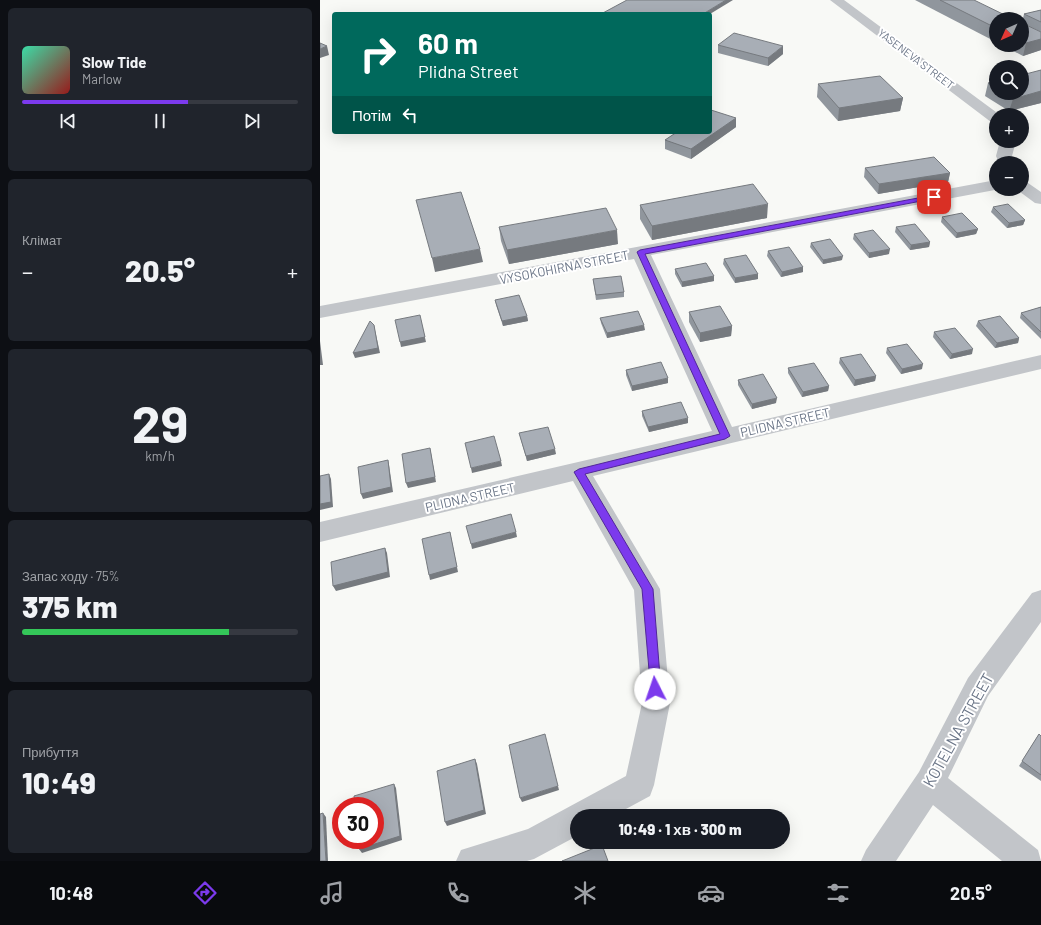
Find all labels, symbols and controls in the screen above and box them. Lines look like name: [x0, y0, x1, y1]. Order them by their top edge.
north arrow: [989, 12, 1029, 52]
map controls: [989, 12, 1029, 196]
text: 60 m: [418, 26, 478, 60]
street label: YASENEVA STREET: [876, 26, 957, 91]
icon: right: [352, 28, 404, 80]
text: Slow Tide: [82, 53, 146, 71]
text: Plidna Street: [418, 60, 519, 82]
button: search: [989, 60, 1029, 100]
text: Marlow: [82, 71, 122, 87]
icon: left: [399, 104, 421, 126]
text: Потім: [352, 106, 391, 124]
button: +: [989, 108, 1029, 148]
icon: previous: [57, 110, 79, 132]
icon: pause: [149, 110, 171, 132]
icon: next: [241, 110, 263, 132]
button: −: [989, 156, 1029, 196]
pin: [917, 180, 951, 214]
icon: arrive: [923, 186, 945, 208]
text: Клімат: [22, 232, 62, 248]
street label: VYSOKOHIRNA STREET: [498, 247, 630, 287]
text: 20.5°: [125, 252, 195, 288]
text: −: [22, 258, 33, 284]
text: +: [287, 258, 298, 284]
text: 29: [132, 391, 188, 453]
street label: PLIDNA STREET: [739, 404, 831, 440]
text: km/h: [145, 448, 175, 464]
street label: PLIDNA STREET: [424, 479, 516, 515]
text: Запас ходу · 75%: [22, 568, 120, 584]
text: 375 km: [22, 588, 118, 624]
position arrow: [634, 668, 676, 710]
street label: KOTELNA STREET: [918, 669, 997, 790]
text: Прибуття: [22, 744, 78, 760]
text: 10:49: [22, 764, 96, 800]
speed limit sign: 30: [332, 797, 384, 849]
text: 10:49 · 1 хв · 300 m: [618, 820, 742, 838]
icon: directions: [191, 879, 219, 907]
icon: music: [318, 879, 346, 907]
icon: phone: [444, 879, 472, 907]
icon: climate: [571, 879, 599, 907]
icon: car: [697, 879, 725, 907]
icon: filters: [824, 879, 852, 907]
text: 10:48: [49, 882, 93, 904]
text: 20.5°: [950, 882, 992, 904]

